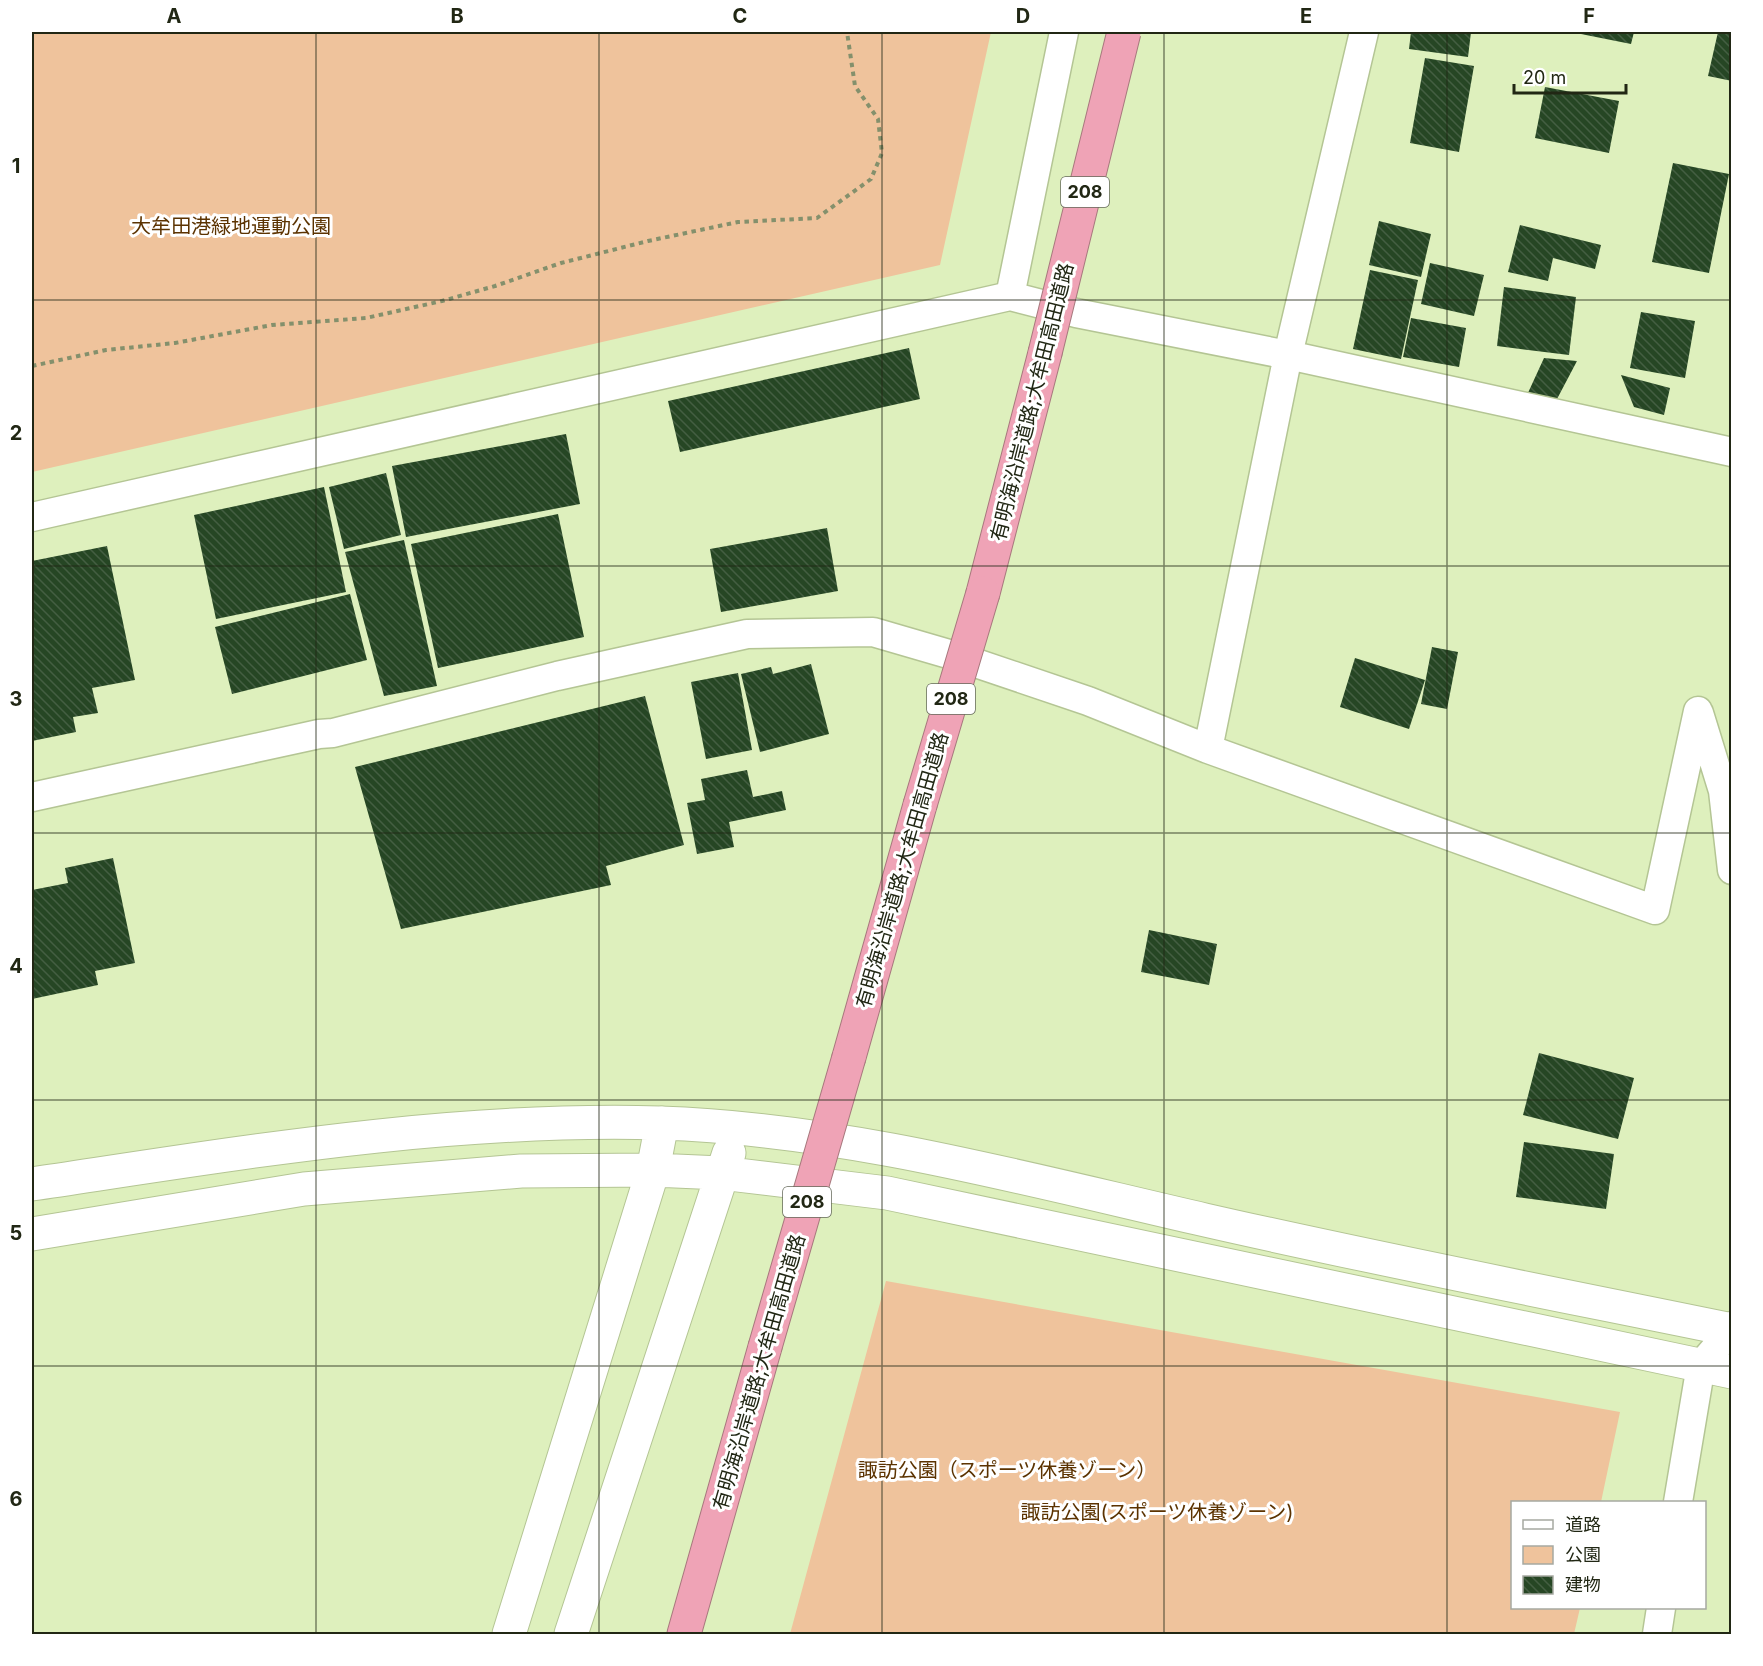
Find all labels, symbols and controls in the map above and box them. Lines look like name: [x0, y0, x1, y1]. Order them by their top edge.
text: A: [167, 4, 182, 28]
text: B: [450, 4, 464, 28]
text: C: [733, 4, 747, 28]
text: D: [1016, 4, 1030, 28]
text: E: [1300, 4, 1312, 28]
text: F: [1583, 4, 1595, 28]
scale bar: [1514, 57, 1626, 95]
text: 20 m: [1523, 67, 1566, 88]
text: 1: [12, 154, 20, 178]
road number: 208: [1061, 177, 1109, 207]
park label: 大牟田港緑地運動公園: [131, 214, 331, 238]
street label: 有明海沿岸道路;大牟田高田道路: [986, 260, 1078, 544]
text: 2: [10, 421, 22, 445]
road number: 208: [927, 684, 975, 714]
text: 3: [10, 687, 22, 711]
street label: 有明海沿岸道路;大牟田高田道路: [851, 729, 953, 1011]
text: 4: [9, 954, 23, 978]
road number: 208: [783, 1187, 831, 1217]
text: 5: [10, 1221, 22, 1245]
street label: 有明海沿岸道路;大牟田高田道路: [708, 1231, 810, 1513]
park label: 諏訪公園（スポーツ休養ゾーン）: [858, 1458, 1156, 1482]
text: 6: [10, 1487, 23, 1511]
park label: 諏訪公園(スポーツ休養ゾーン): [1020, 1500, 1294, 1524]
legend: [1511, 1501, 1706, 1609]
text: 道路: [1565, 1514, 1601, 1535]
text: 公園: [1565, 1544, 1601, 1565]
text: 建物: [1565, 1574, 1601, 1595]

